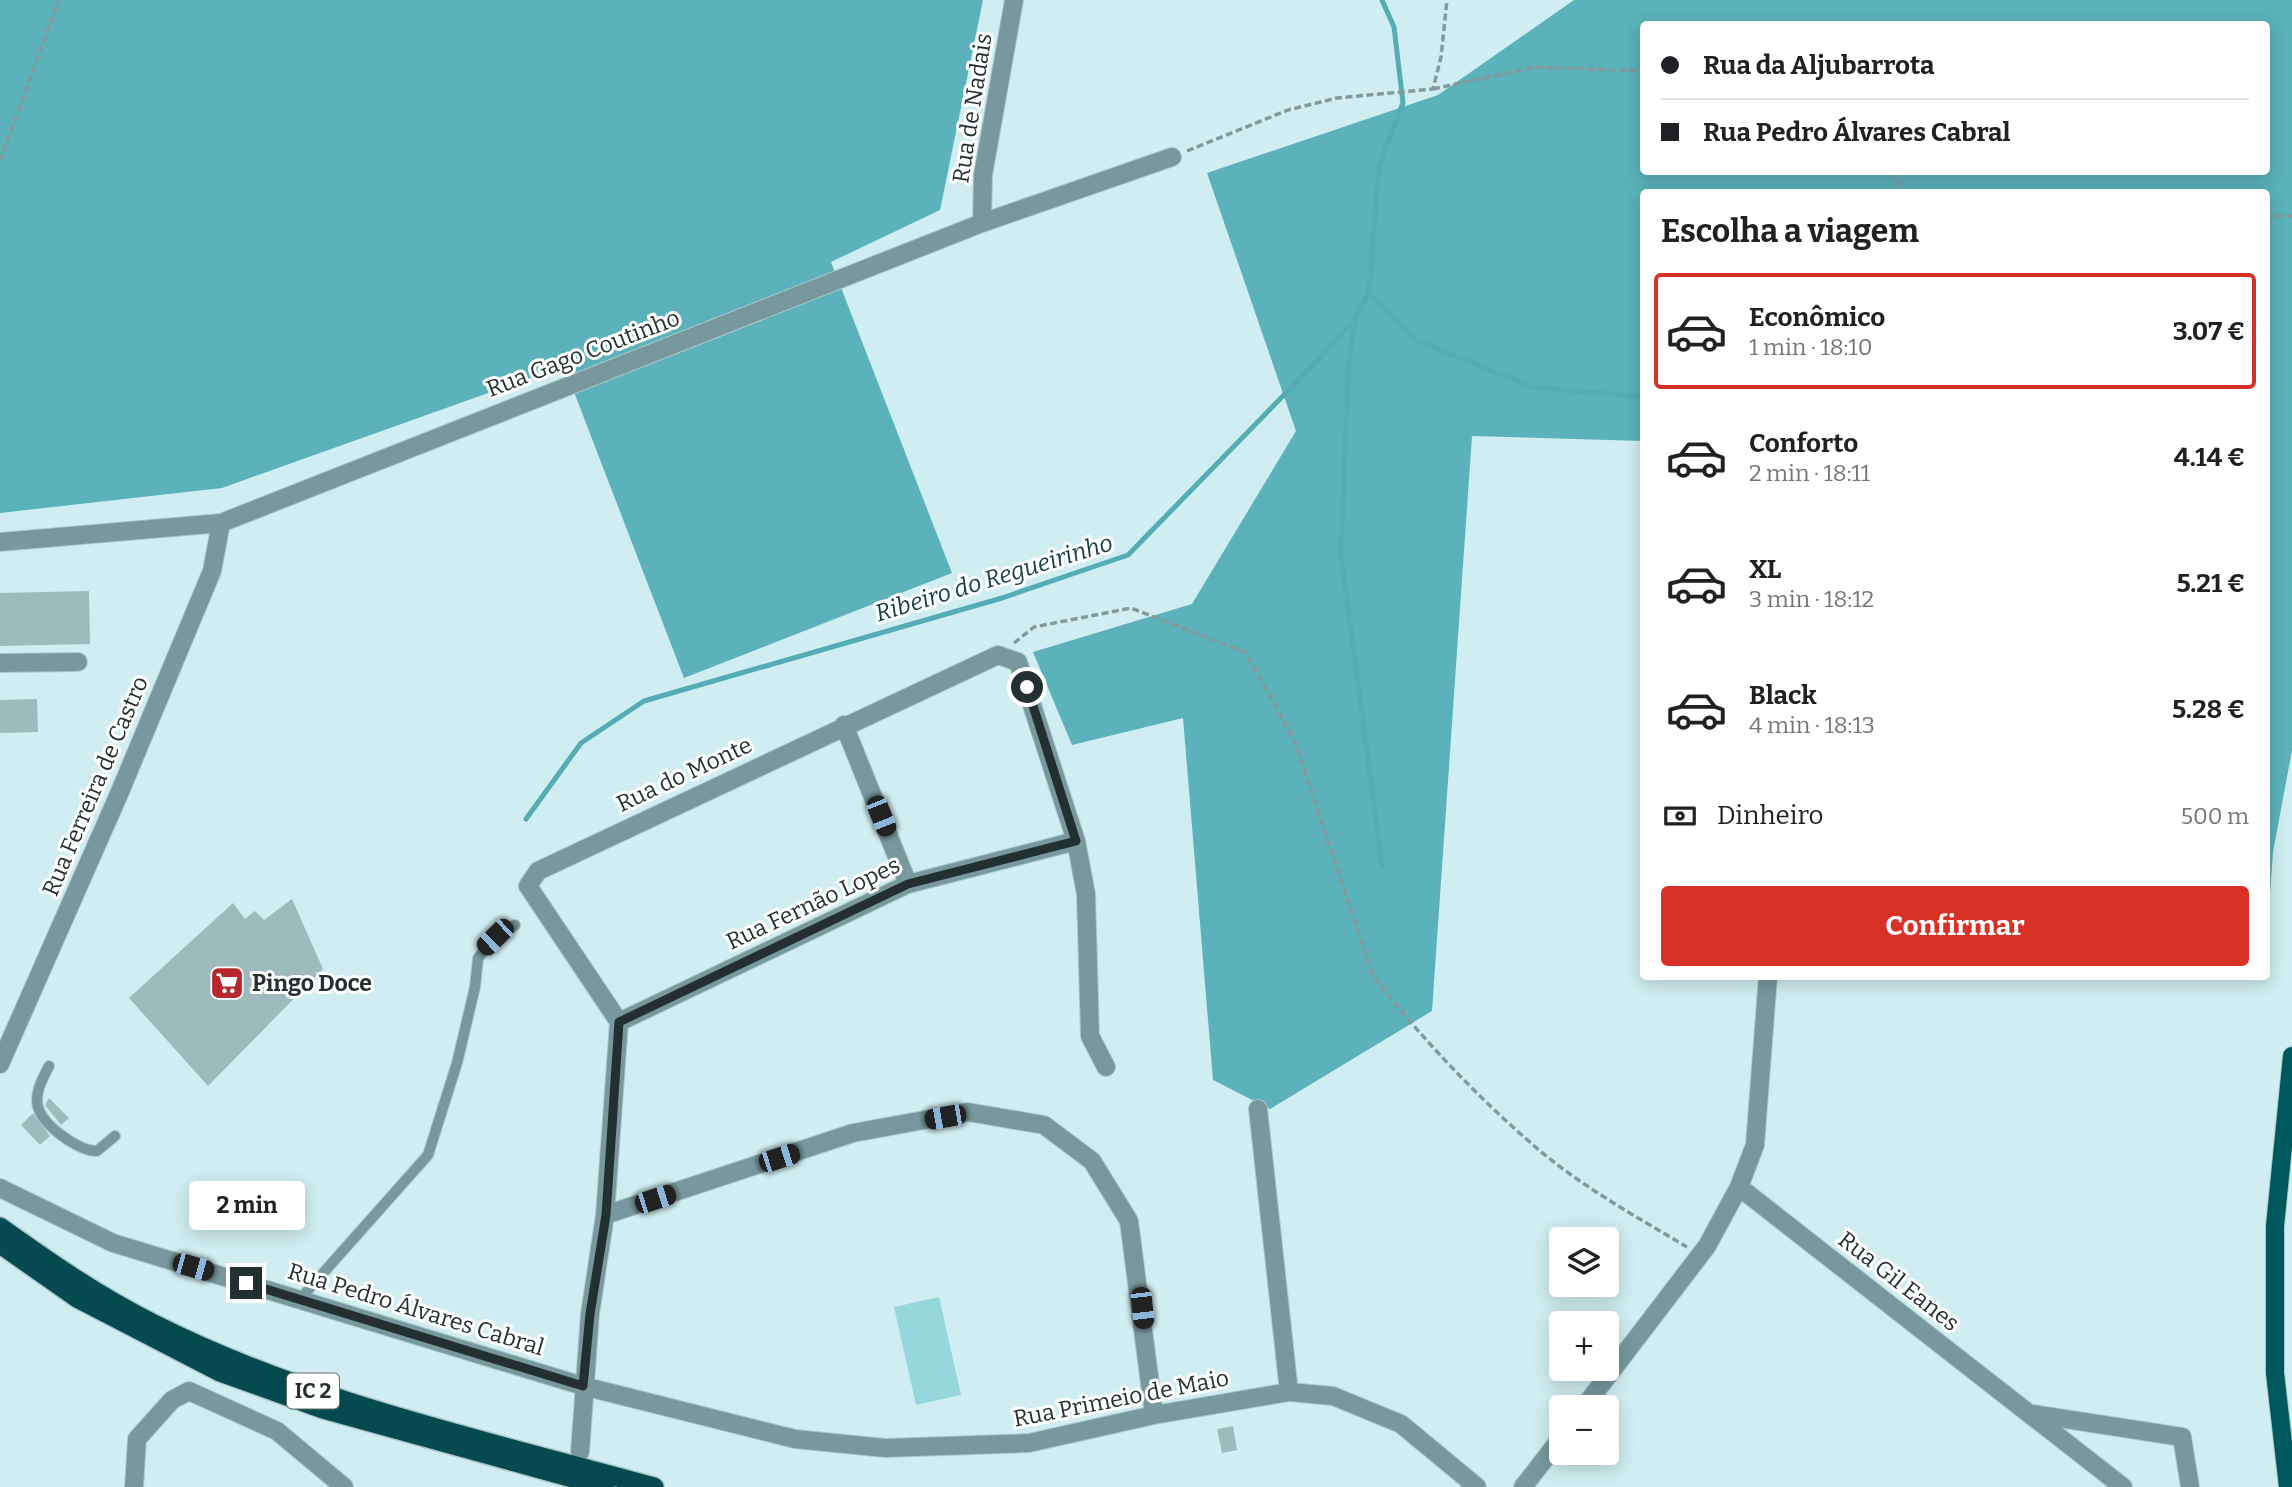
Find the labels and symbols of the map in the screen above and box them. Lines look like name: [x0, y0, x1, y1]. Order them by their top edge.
street label: Rua de Nadais: [946, 31, 998, 185]
street label: Rua Gago Coutinho: [482, 303, 684, 403]
water label: Ribeiro do Regueirinho: [872, 529, 1116, 627]
route start: [1011, 671, 1043, 703]
street label: Rua Ferreira de Castro: [36, 672, 154, 900]
street label: Rua do Monte: [612, 730, 756, 818]
car: [864, 793, 899, 839]
street label: Rua Fernão Lopes: [722, 850, 904, 956]
car: [473, 915, 518, 959]
supermarket icon: Pingo Doce: [208, 964, 246, 1002]
place label: Pingo Doce: [252, 969, 372, 997]
car: [923, 1103, 968, 1131]
car: [756, 1142, 803, 1174]
callout: 2 min: [188, 1182, 304, 1230]
car: [632, 1183, 679, 1215]
street label: Rua Gil Eanes: [1833, 1225, 1965, 1337]
car: [170, 1251, 217, 1283]
street label: Rua Pedro Álvares Cabral: [285, 1257, 548, 1361]
route end: [230, 1267, 262, 1299]
car: [1130, 1286, 1155, 1330]
street label: Rua Primeio de Maio: [1011, 1363, 1231, 1433]
road number: IC 2: [287, 1374, 339, 1408]

